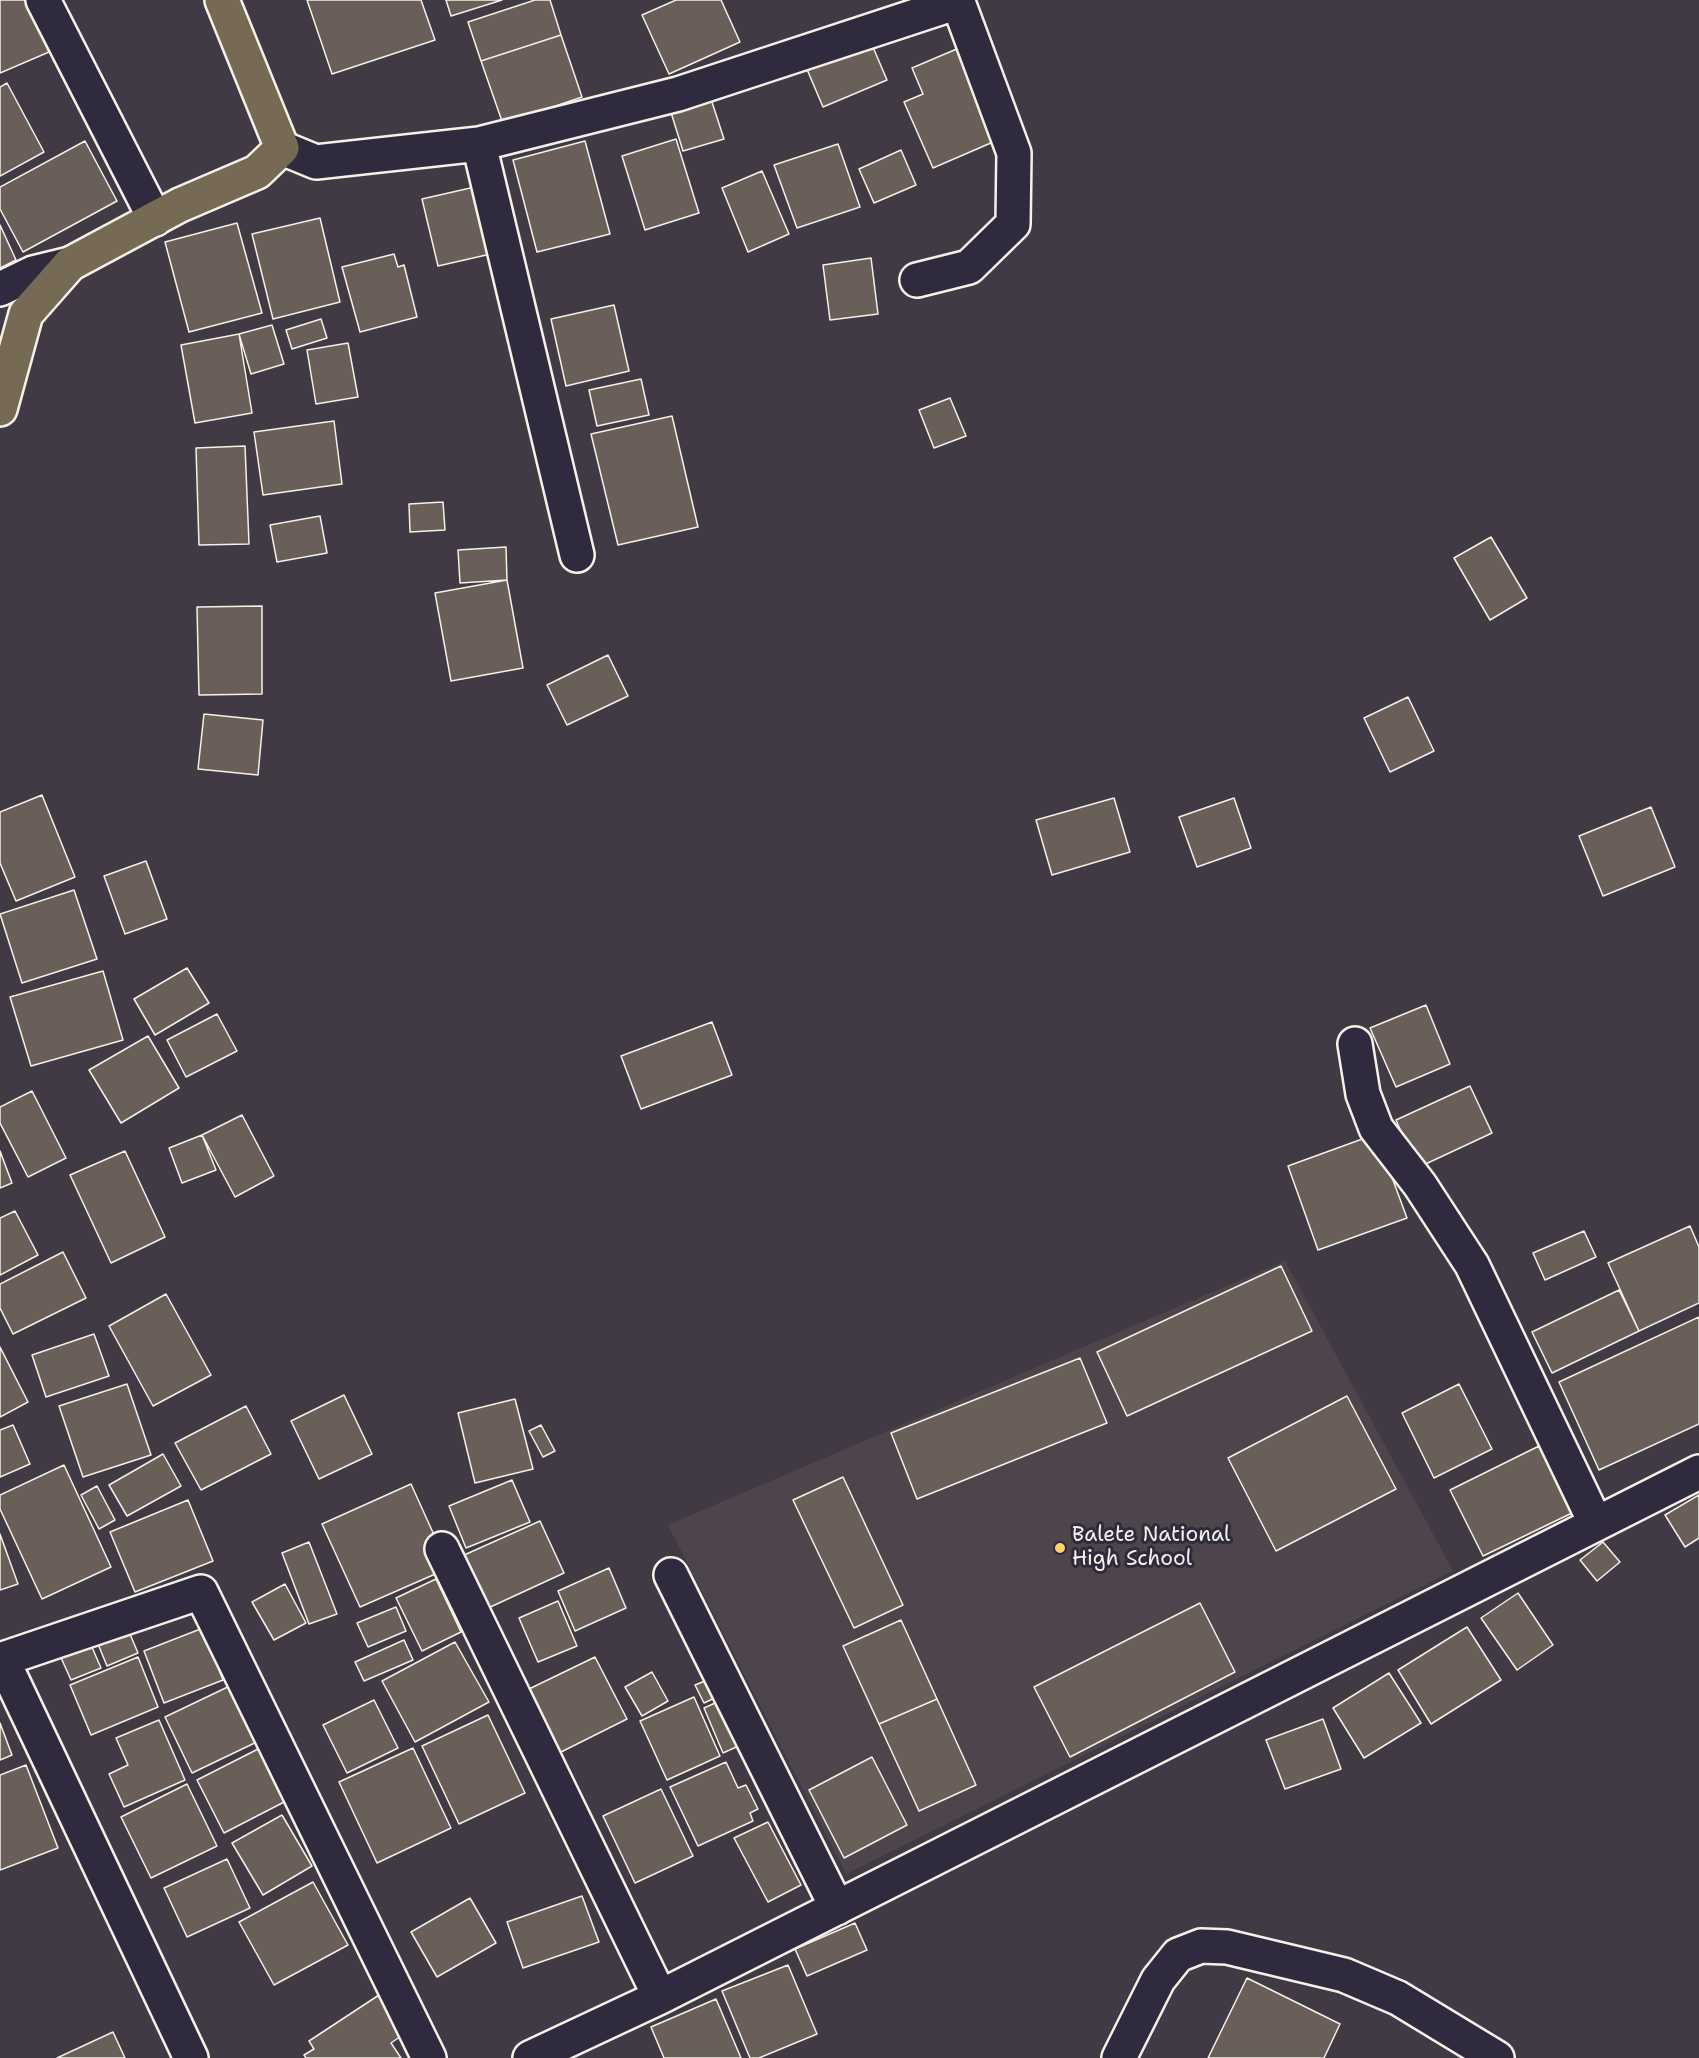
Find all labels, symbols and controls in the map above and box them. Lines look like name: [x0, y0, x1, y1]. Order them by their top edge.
place label: Balete National High School: [1072, 1523, 1230, 1573]
marker: Balete National High School: [1053, 1541, 1067, 1555]

